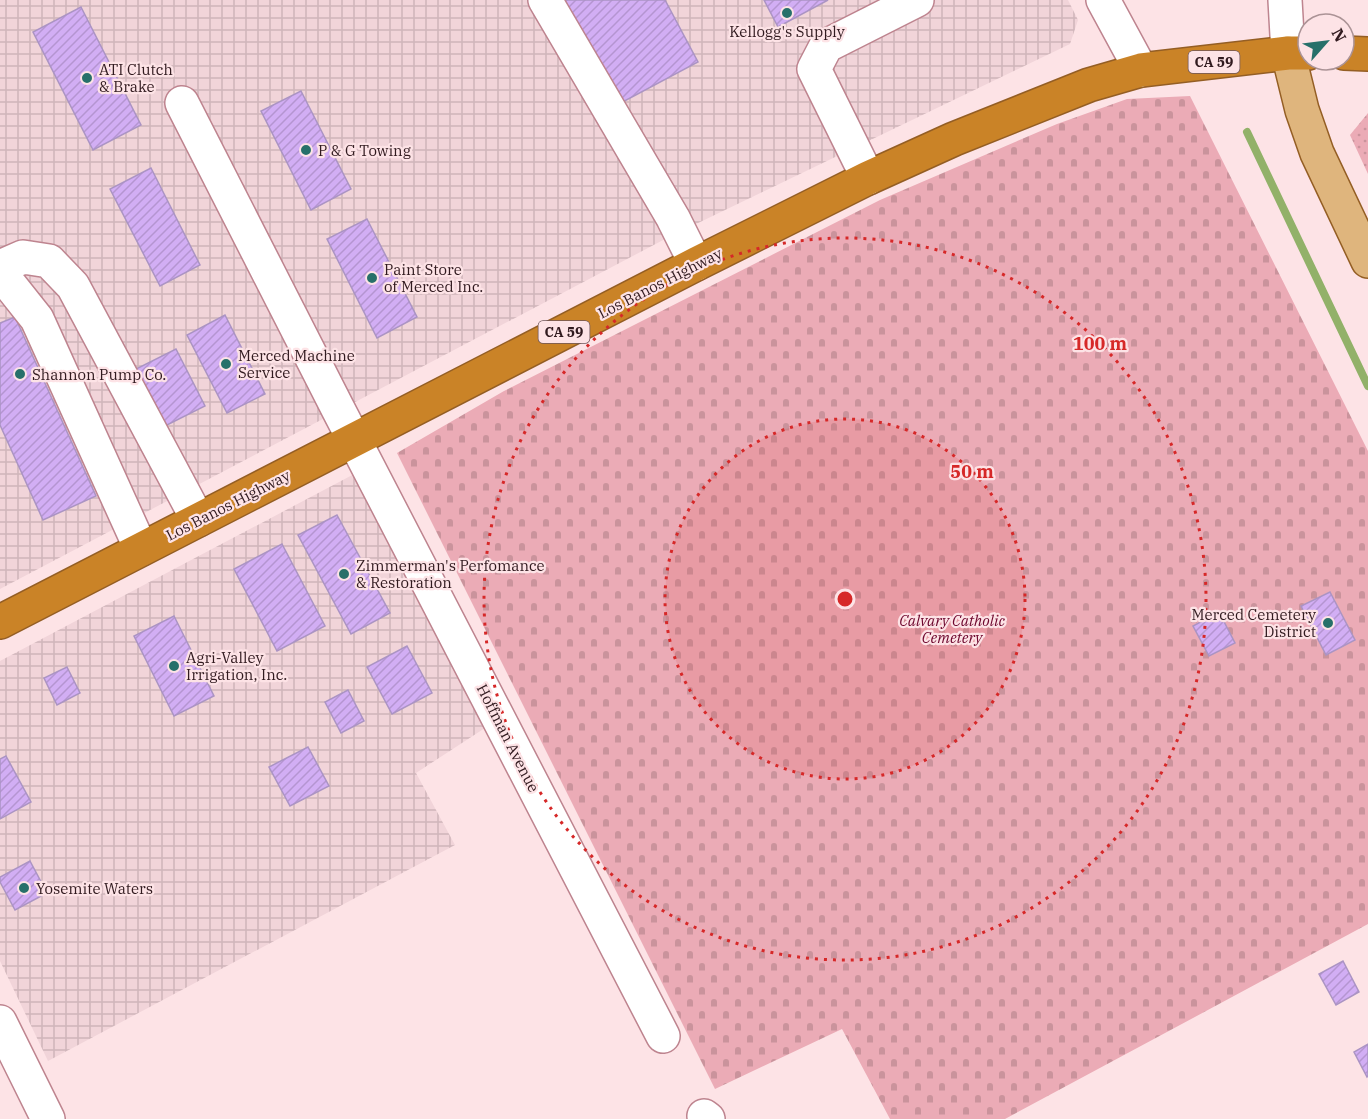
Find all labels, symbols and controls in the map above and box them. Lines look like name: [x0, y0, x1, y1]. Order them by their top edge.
marker: Kellogg's Supply: [780, 6, 794, 20]
north arrow: [1296, 12, 1356, 72]
place label: Kellogg's Supply: [729, 22, 845, 41]
text: N: [1327, 25, 1351, 45]
road number: CA 59: [1188, 51, 1240, 73]
place label: ATI Clutch & Brake: [99, 60, 173, 96]
marker: ATI Clutch & Brake: [80, 71, 94, 85]
place label: P & G Towing: [318, 141, 411, 160]
marker: P & G Towing: [299, 143, 313, 157]
street label: Los Banos Highway: [595, 243, 725, 323]
place label: Paint Store of Merced Inc.: [384, 260, 483, 296]
marker: Paint Store of Merced Inc.: [365, 271, 379, 285]
road number: CA 59: [538, 321, 590, 343]
text: 100 m: [1073, 332, 1128, 355]
place label: Merced Machine Service: [238, 346, 355, 382]
marker: Merced Machine Service: [219, 357, 233, 371]
place label: Shannon Pump Co.: [32, 365, 166, 384]
marker: Shannon Pump Co.: [13, 367, 27, 381]
text: 50 m: [950, 460, 994, 483]
street label: Los Banos Highway: [163, 465, 293, 545]
place label: Zimmerman's Perfomance & Restoration: [356, 556, 545, 592]
marker: Zimmerman's Perfomance & Restoration: [337, 567, 351, 581]
centre of rings: [835, 589, 855, 609]
place label: Merced Cemetery District: [1191, 605, 1316, 641]
park label: Calvary Catholic Cemetery: [899, 611, 1005, 647]
marker: Merced Cemetery District: [1321, 616, 1335, 630]
place label: Agri-Valley Irrigation, Inc.: [186, 648, 287, 684]
marker: Agri-Valley Irrigation, Inc.: [167, 659, 181, 673]
street label: Hoffman Avenue: [473, 681, 543, 795]
place label: Yosemite Waters: [36, 879, 153, 898]
marker: Yosemite Waters: [17, 881, 31, 895]

